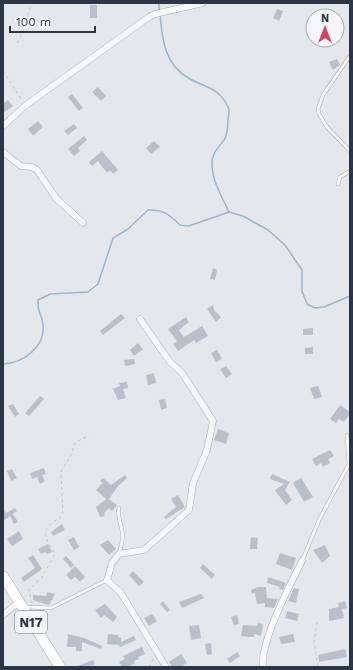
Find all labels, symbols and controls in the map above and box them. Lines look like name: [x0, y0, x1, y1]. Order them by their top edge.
scale bar: [10, 8, 95, 34]
north arrow: [305, 8, 345, 48]
text: N: [321, 12, 329, 25]
text: 100 m: [16, 15, 51, 29]
road number: N17: [15, 611, 47, 633]

